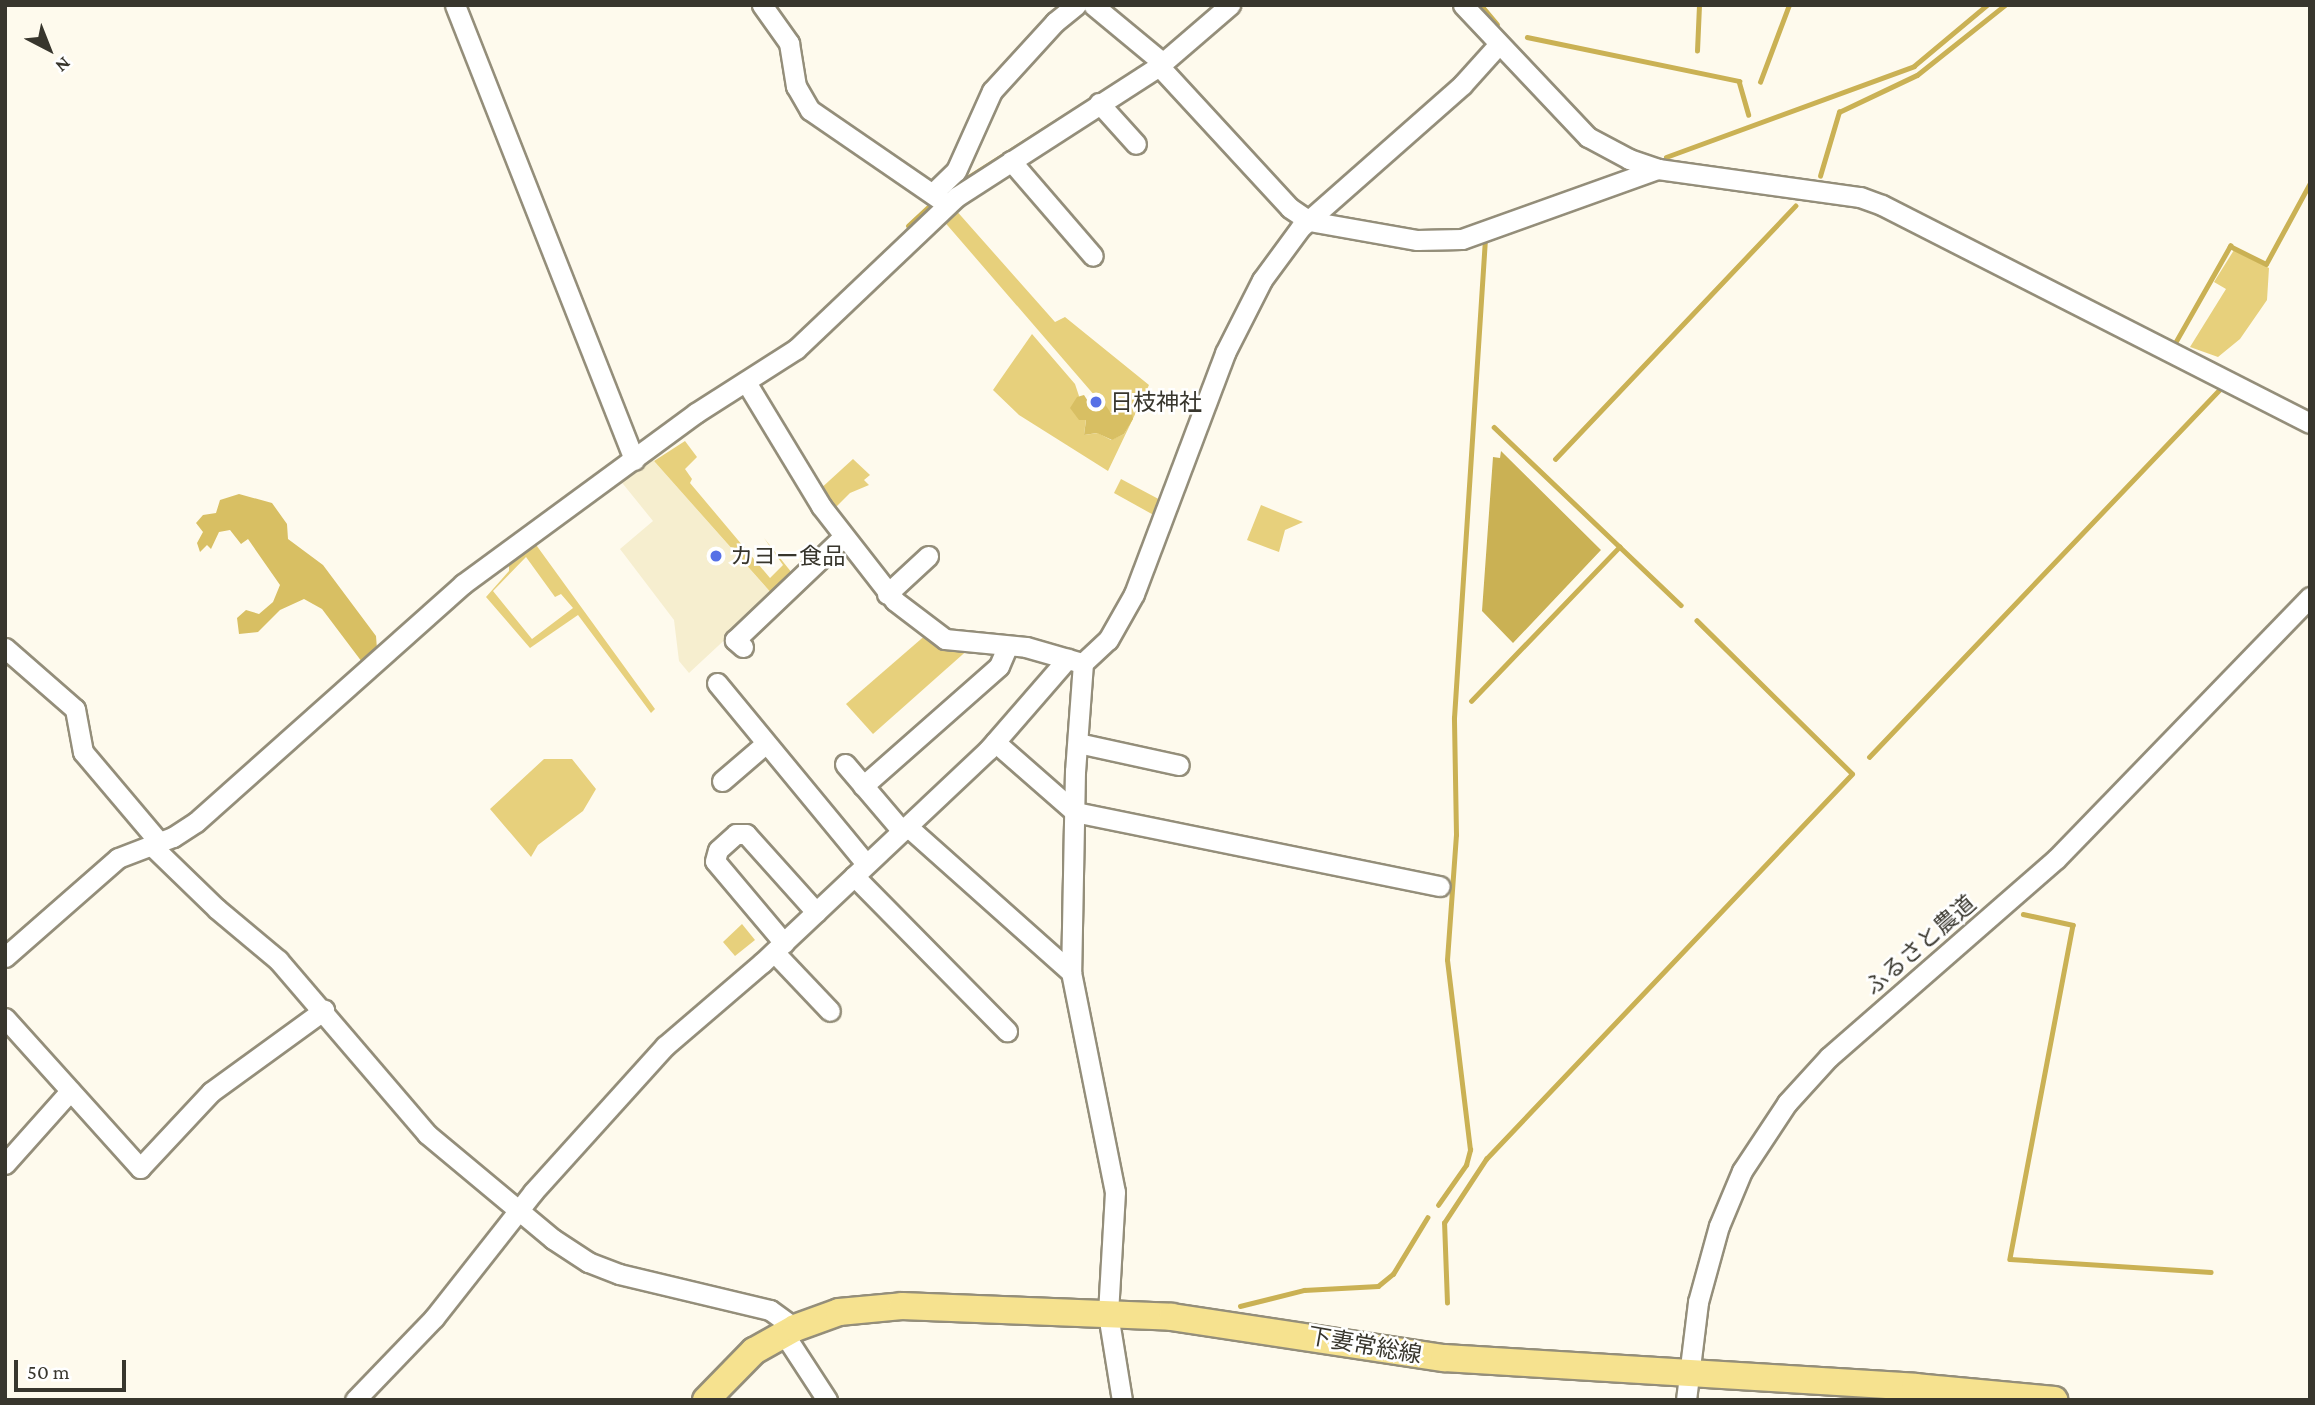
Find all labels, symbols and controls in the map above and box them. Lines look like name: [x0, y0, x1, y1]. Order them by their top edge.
north arrow: [14, 14, 84, 84]
text: N: [52, 53, 75, 77]
place label: 日枝神社: [1110, 388, 1202, 416]
marker: 日枝神社: [1088, 394, 1104, 410]
place label: カヨー食品: [730, 542, 845, 570]
marker: カヨー食品: [708, 548, 724, 564]
street label: ふるさと農道: [1859, 889, 1981, 1001]
street label: 下妻常総線: [1306, 1321, 1424, 1369]
scale bar: [18, 1346, 130, 1390]
text: 50 m: [27, 1360, 70, 1384]

